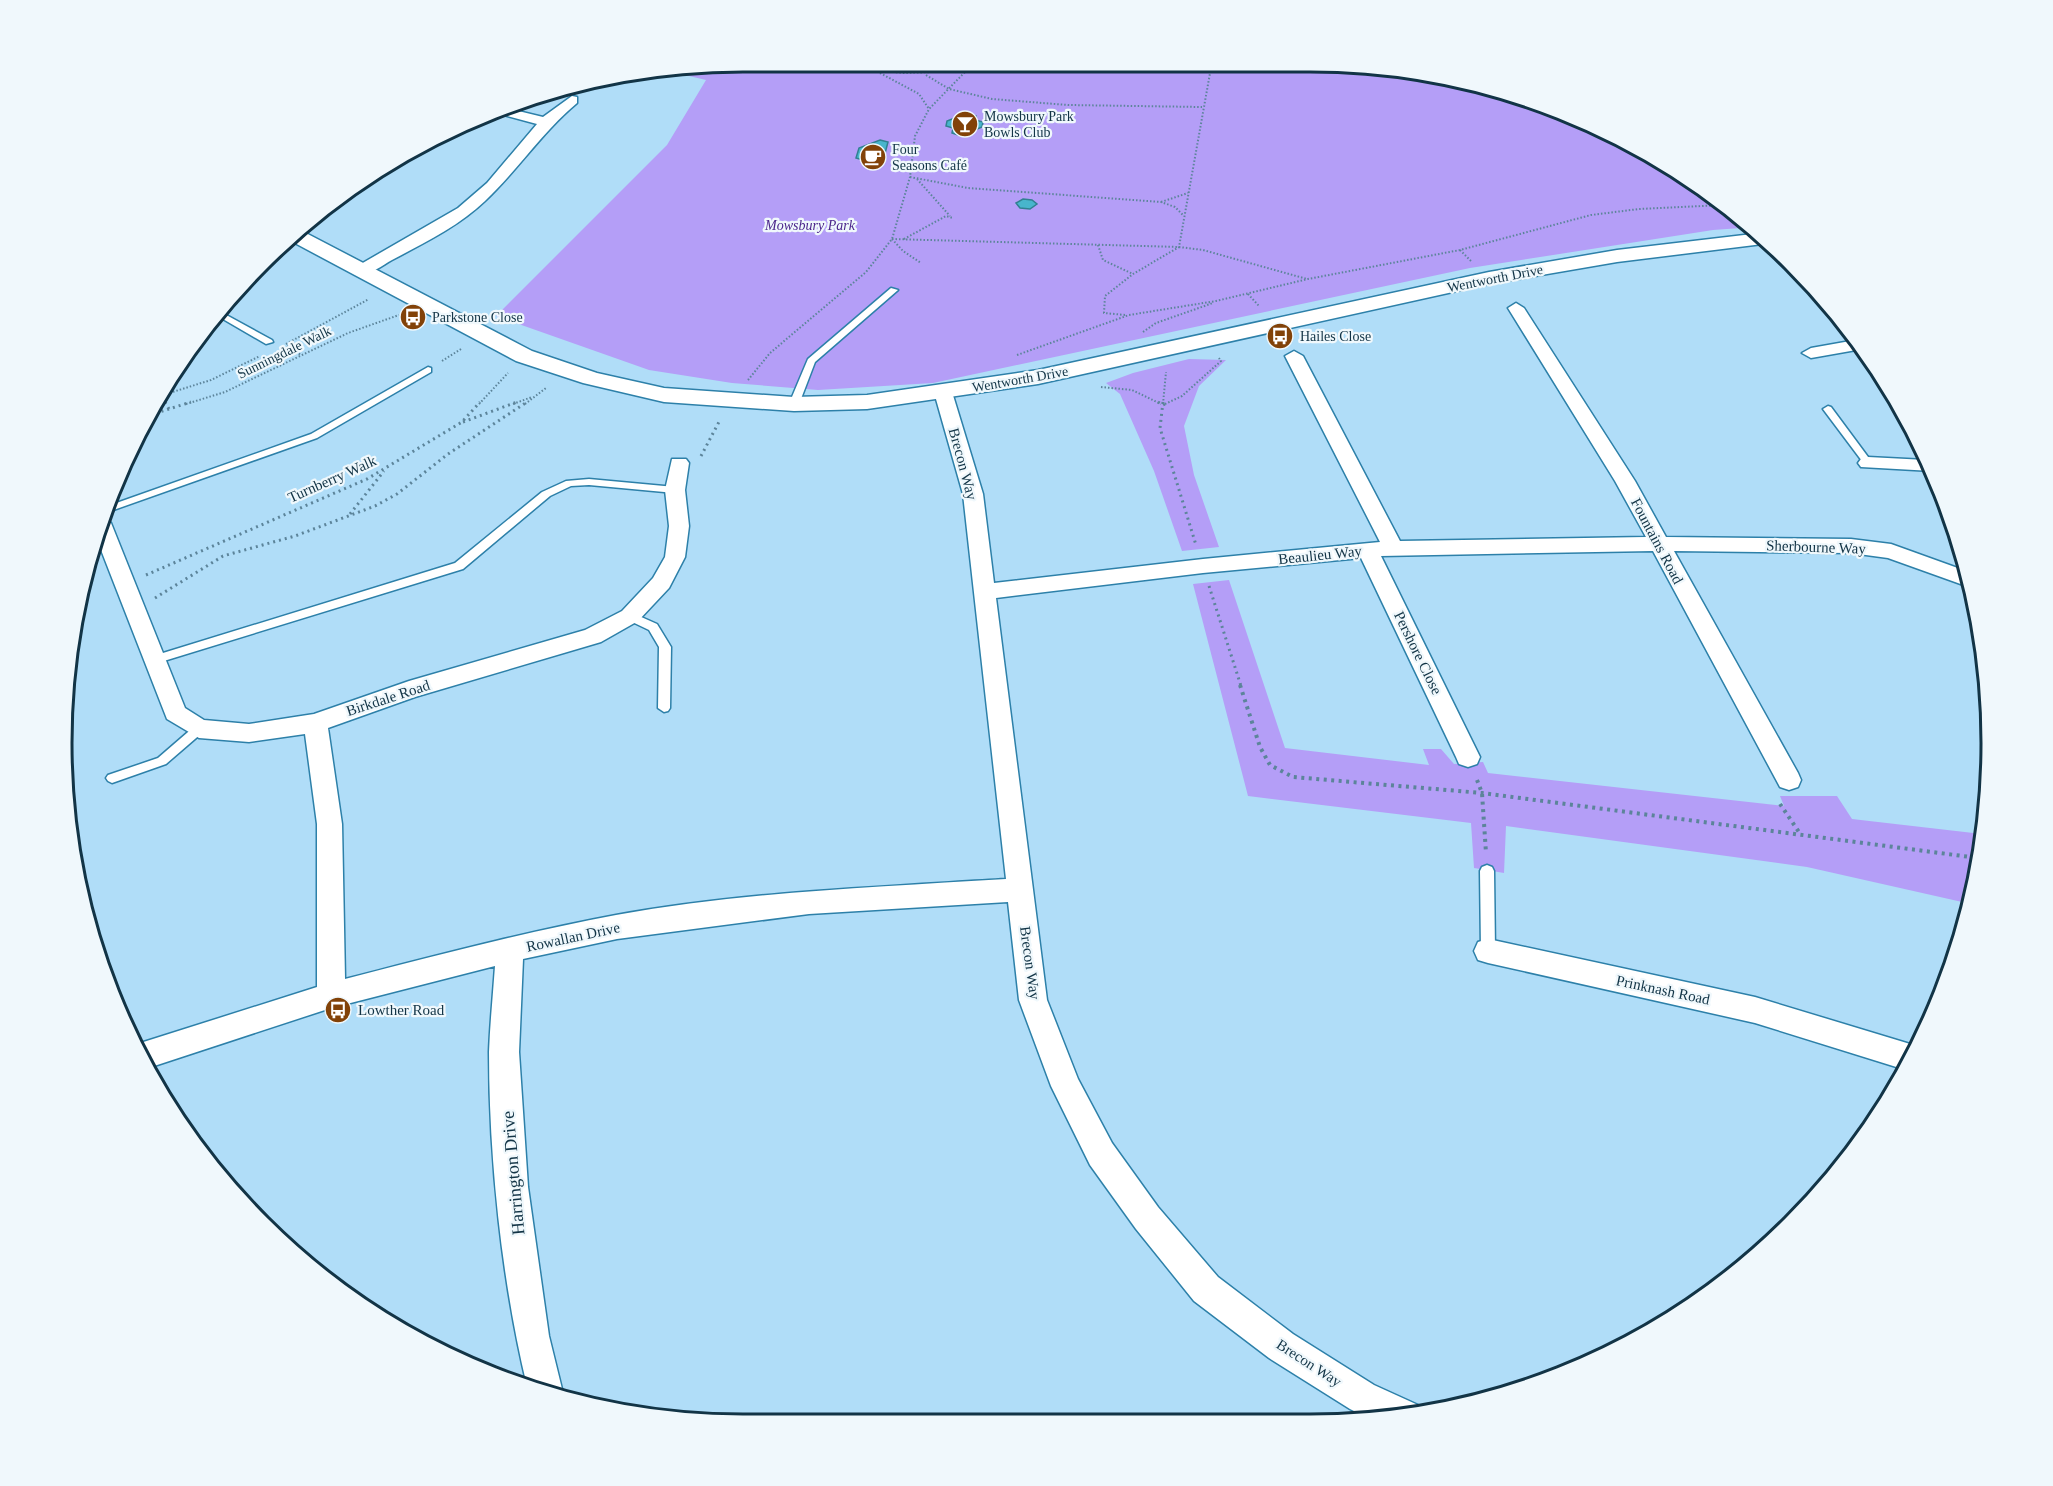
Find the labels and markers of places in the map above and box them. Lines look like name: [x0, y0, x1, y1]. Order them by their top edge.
bar icon: Mowsbury Park Bowls Club: [950, 109, 980, 139]
place label: Mowsbury Park Bowls Club: [984, 109, 1074, 140]
cafe icon: Four Seasons Café: [858, 142, 888, 172]
place label: Four Seasons Café: [892, 142, 967, 173]
bus stop icon: Parkstone Close: [398, 302, 428, 332]
place label: Parkstone Close: [432, 310, 523, 325]
bus stop icon: Hailes Close: [1265, 321, 1295, 351]
place label: Hailes Close: [1300, 329, 1371, 344]
bus stop icon: Lowther Road: [323, 995, 353, 1025]
place label: Lowther Road: [358, 1002, 445, 1018]

